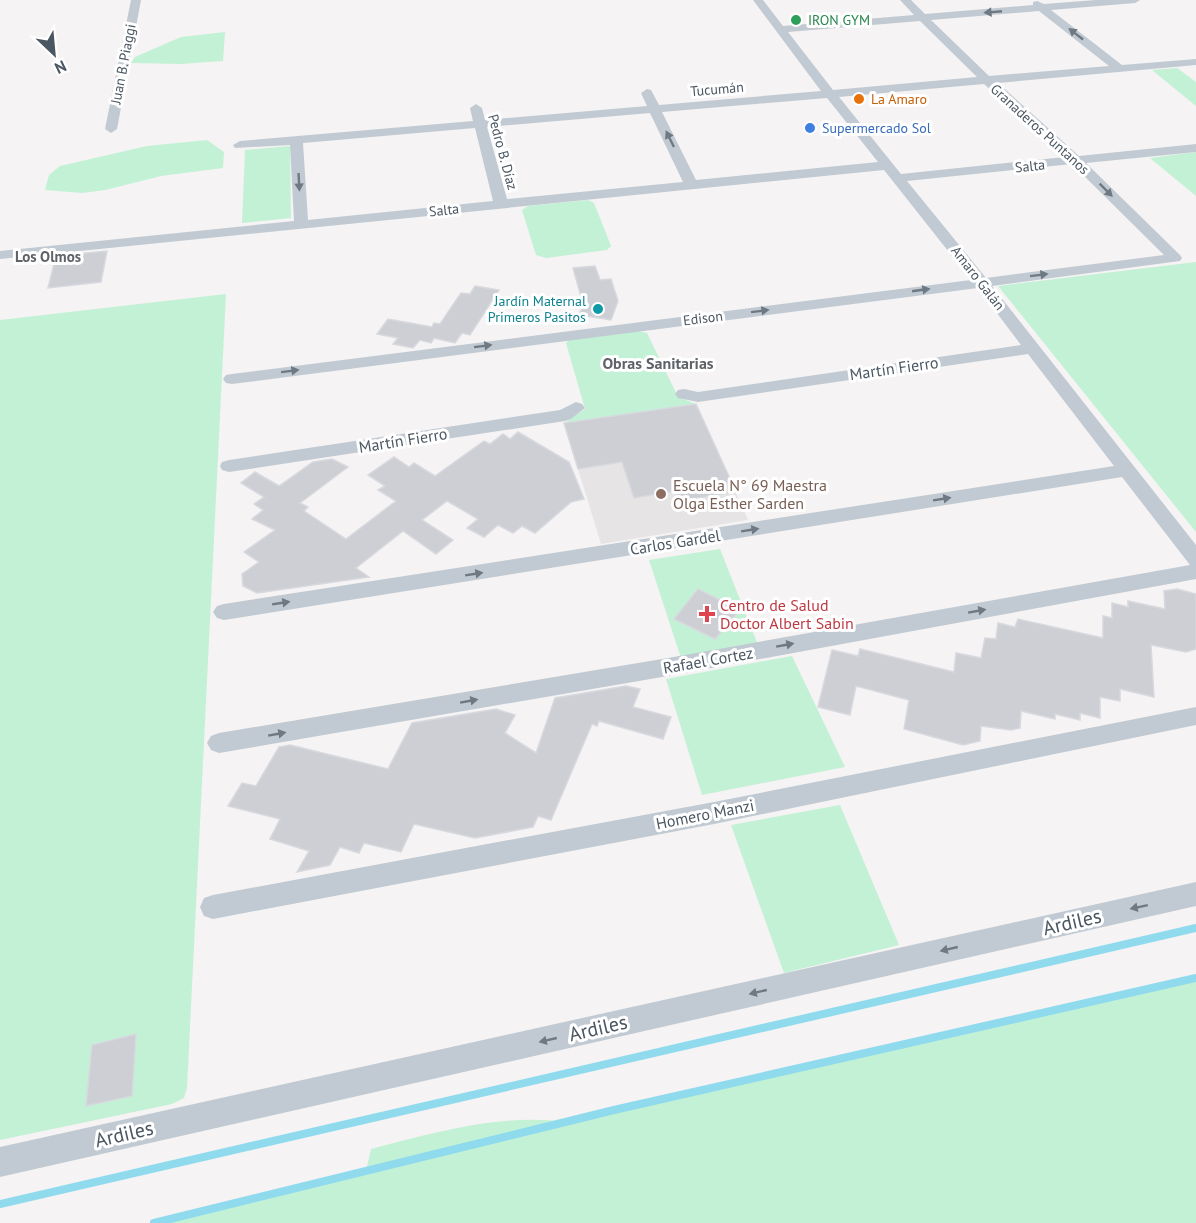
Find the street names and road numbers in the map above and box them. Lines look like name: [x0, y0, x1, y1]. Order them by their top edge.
street label: Juan B. Piaggi: [106, 22, 140, 107]
street label: Tucumán: [689, 78, 745, 100]
street label: Granaderos Puntanos: [987, 80, 1093, 178]
street label: Pedro B. Díaz: [484, 112, 522, 192]
street label: Salta: [1014, 155, 1046, 177]
street label: Salta: [428, 199, 460, 221]
street label: Amaro Galán: [947, 242, 1009, 314]
street label: Edison: [682, 307, 724, 329]
street label: Martín Fierro: [848, 352, 940, 384]
street label: Martín Fierro: [357, 423, 449, 457]
street label: Carlos Gardel: [628, 525, 722, 559]
street label: Rafael Cortez: [662, 642, 754, 678]
street label: Homero Manzi: [654, 795, 756, 833]
street label: Ardiles: [1040, 903, 1104, 941]
street label: Ardiles: [566, 1009, 630, 1047]
street label: Ardiles: [92, 1115, 156, 1153]

